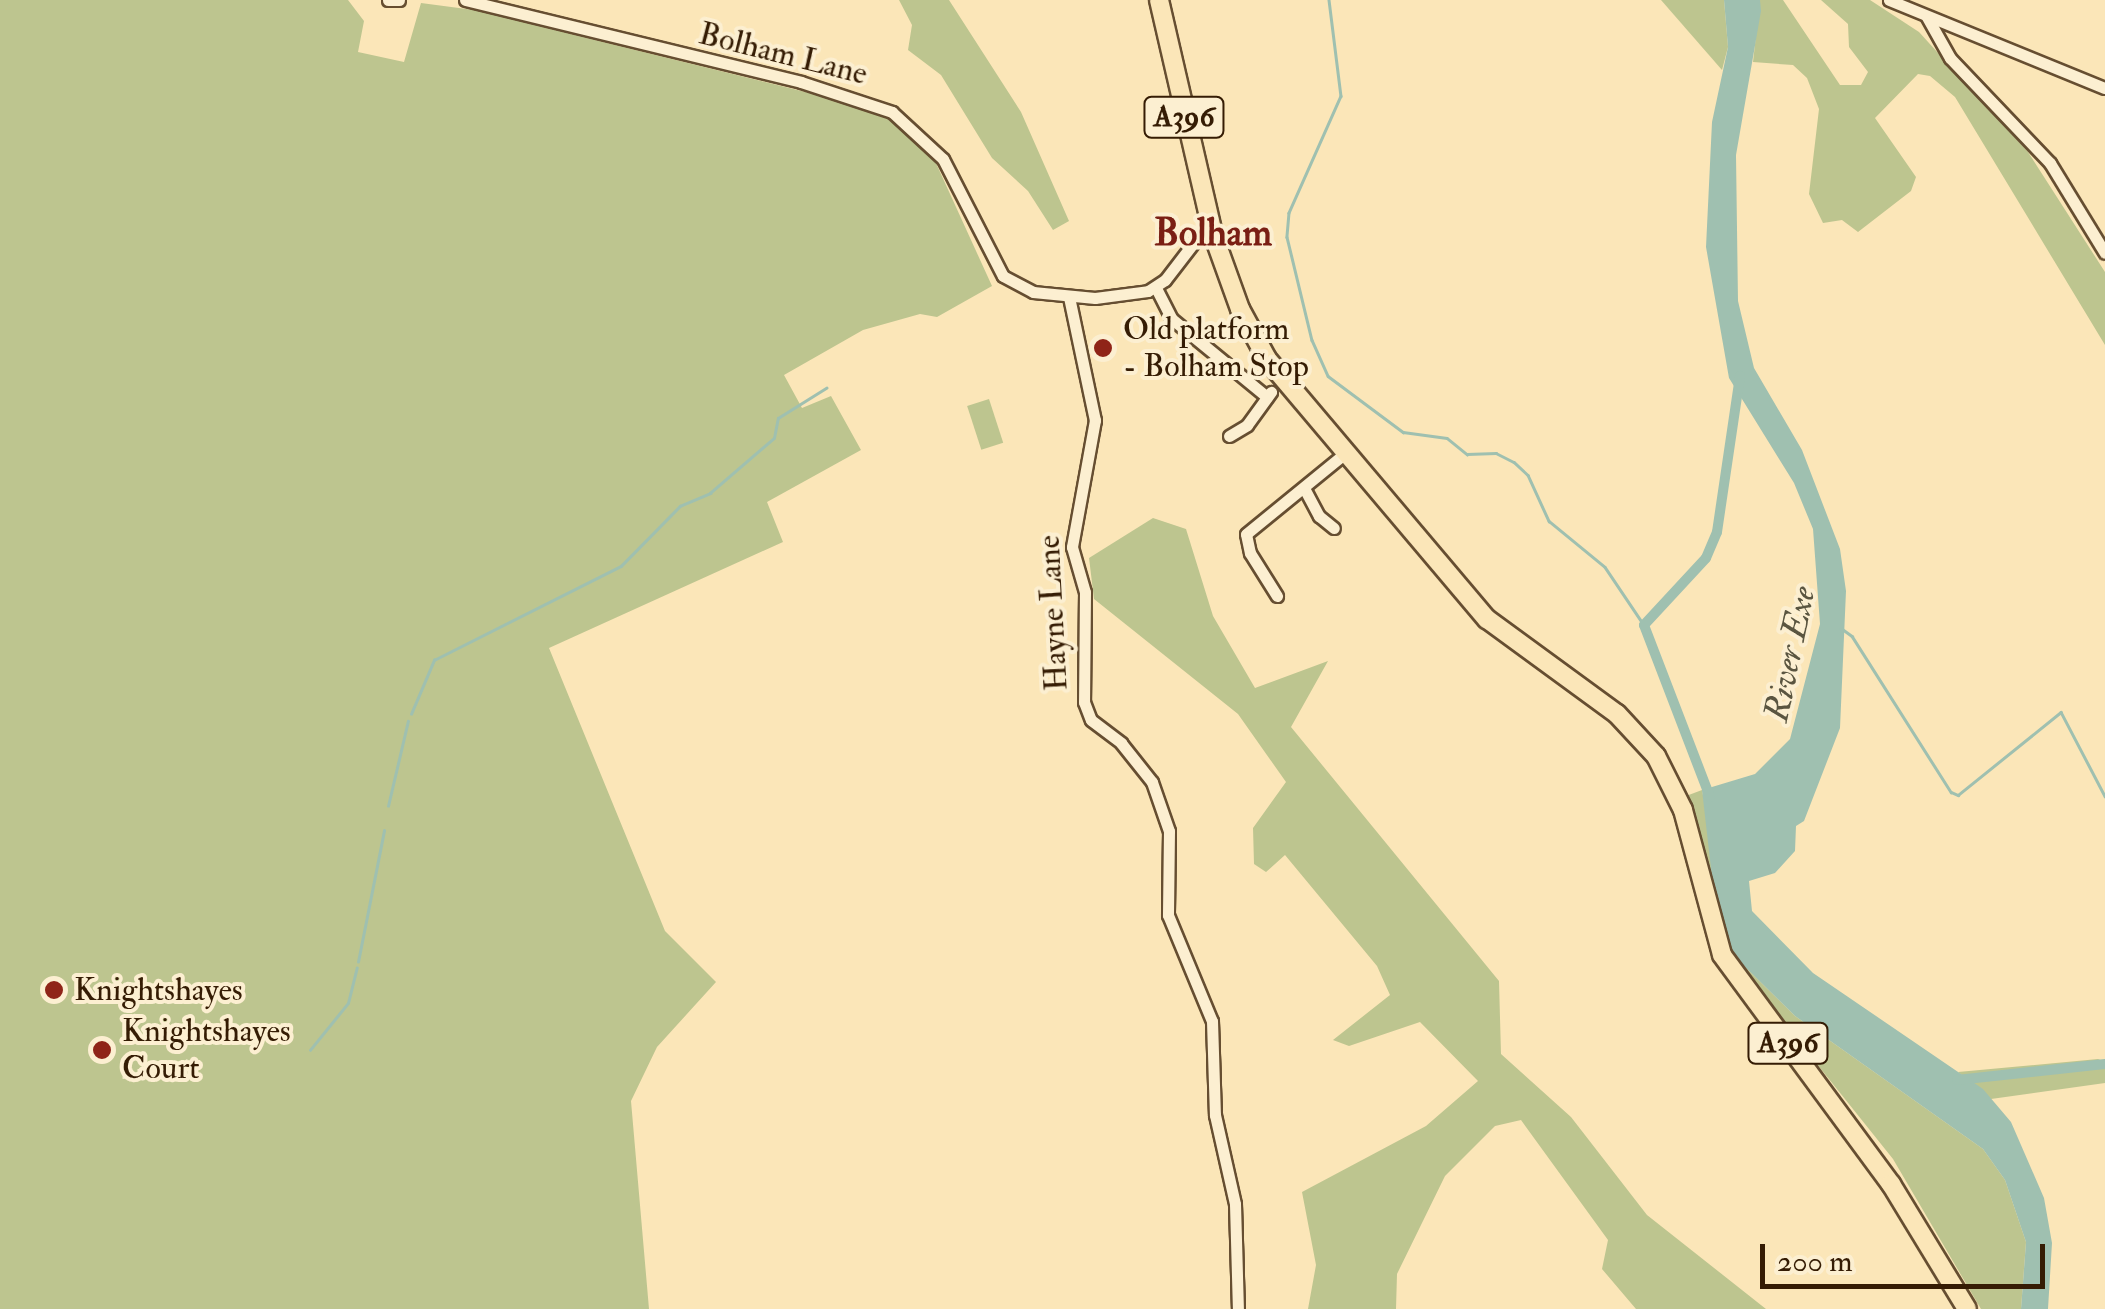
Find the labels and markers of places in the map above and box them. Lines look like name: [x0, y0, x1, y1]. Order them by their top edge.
place label: Old platform - Bolham Stop: [1123, 311, 1309, 386]
marker: Old platform - Bolham Stop: [1092, 337, 1114, 359]
place label: Knightshayes: [74, 971, 243, 1009]
marker: Knightshayes: [43, 979, 65, 1001]
place label: Knightshayes Court: [122, 1013, 291, 1088]
marker: Knightshayes Court: [91, 1039, 113, 1061]

